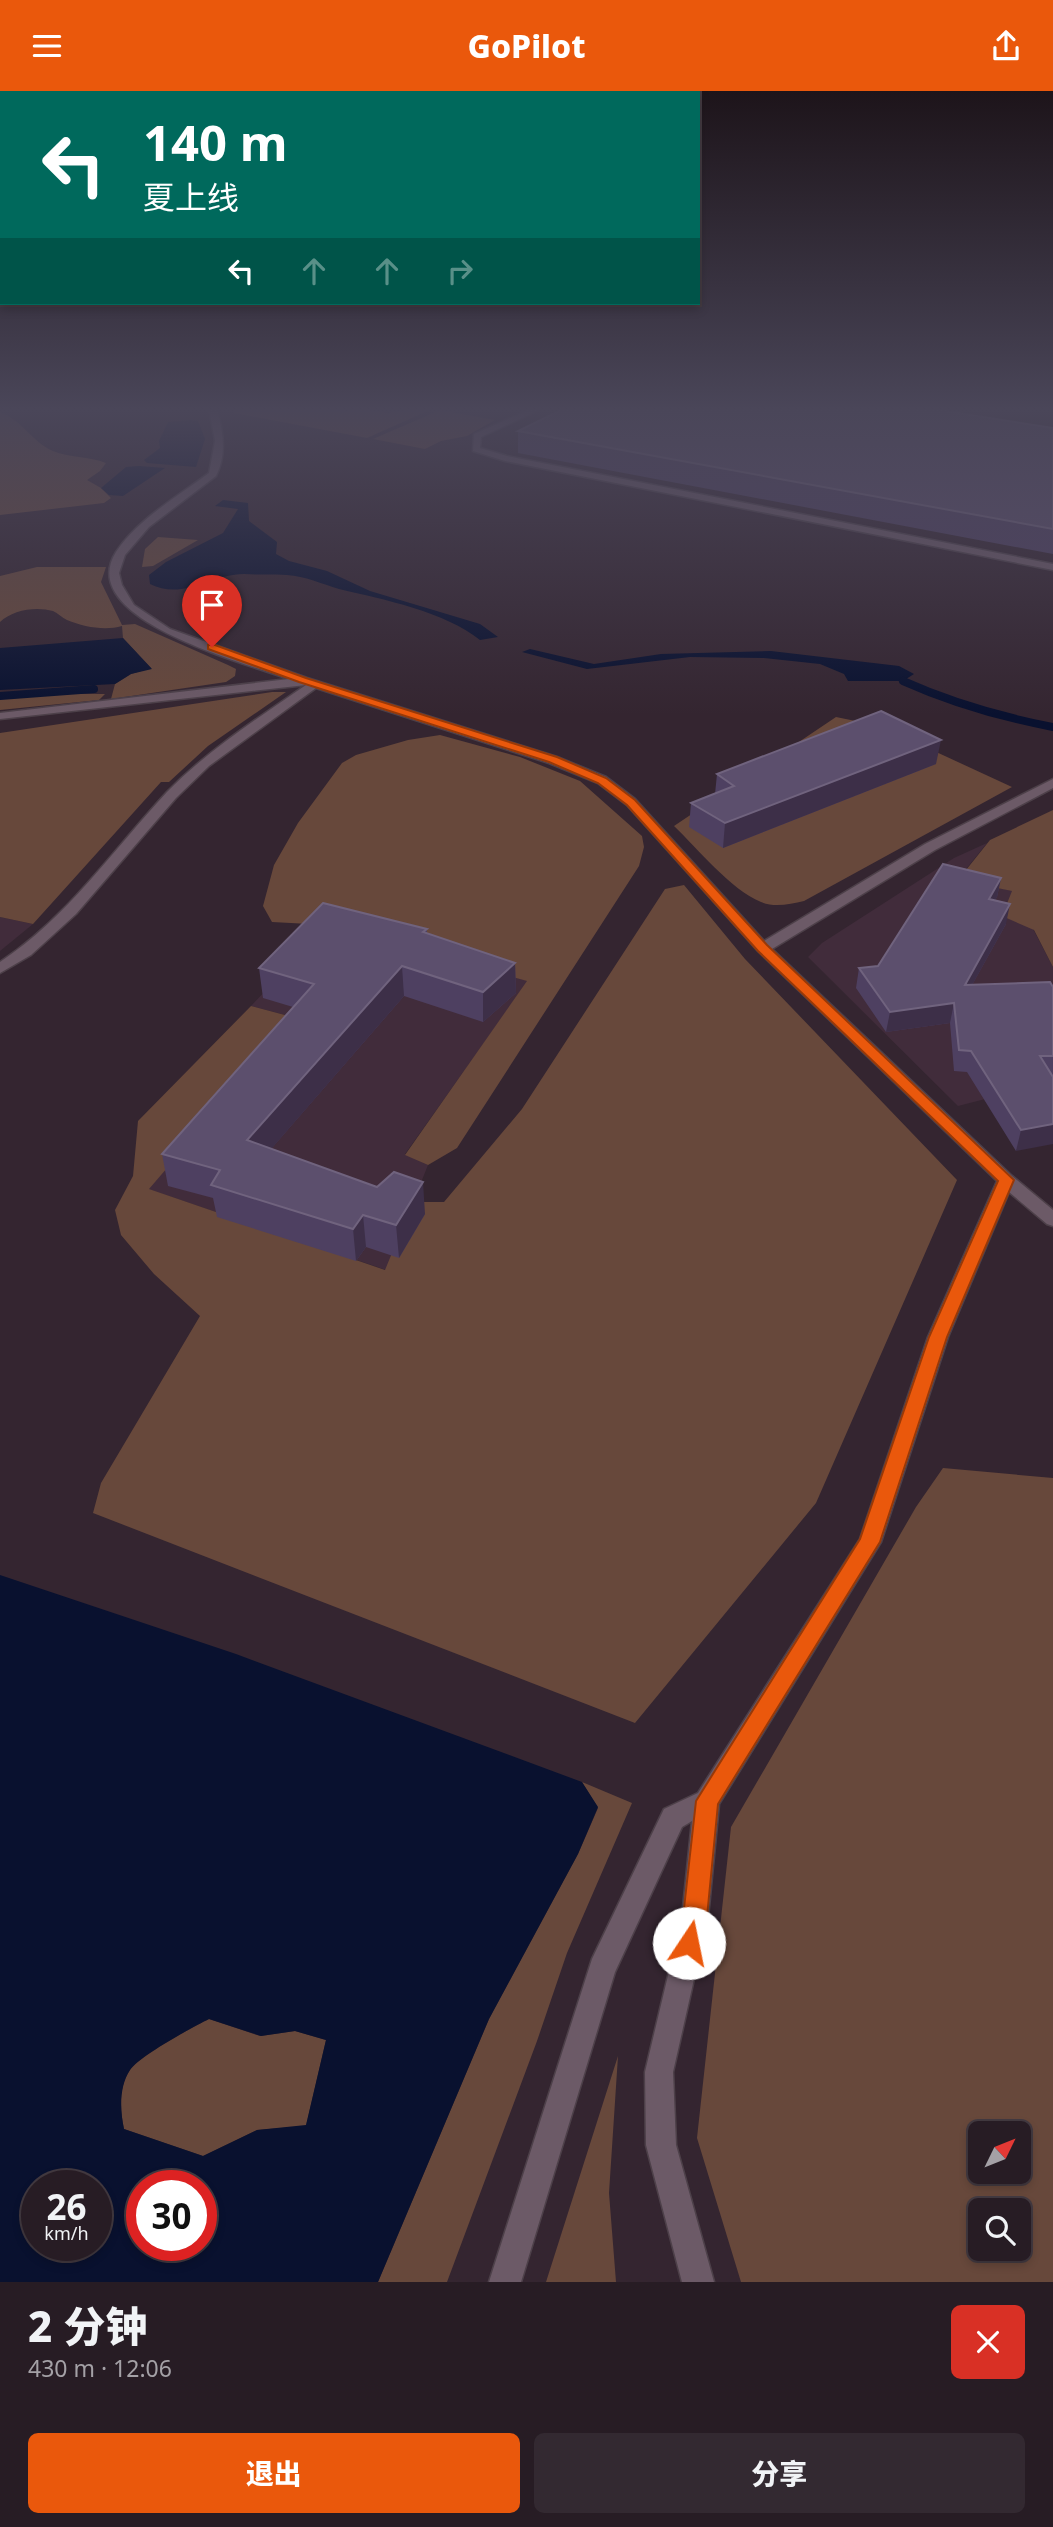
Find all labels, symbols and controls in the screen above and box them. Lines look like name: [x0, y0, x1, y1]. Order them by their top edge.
text: GoPilot: [468, 24, 585, 67]
icon: menu: [28, 27, 66, 65]
icon: share: [987, 27, 1025, 65]
text: 140 m: [143, 109, 288, 175]
icon: left: [28, 119, 119, 210]
text: 夏上线: [143, 175, 239, 218]
icon: left: [222, 252, 260, 290]
icon: ahead: [295, 252, 333, 290]
icon: ahead: [368, 252, 406, 290]
icon: right: [441, 252, 479, 290]
pin: [182, 575, 242, 647]
icon: arrive: [193, 586, 231, 624]
position arrow: [652, 1906, 726, 1980]
north arrow: [968, 2121, 1031, 2184]
map controls: [968, 2121, 1031, 2261]
speed limit sign: 30: [126, 2170, 217, 2261]
text: 26: [46, 2183, 87, 2230]
button: search: [968, 2198, 1031, 2261]
text: km/h: [44, 2221, 89, 2245]
text: 2 分钟: [28, 2297, 147, 2354]
button: close: [951, 2305, 1025, 2379]
text: 430 m · 12:06: [28, 2352, 172, 2384]
button: 退出: [28, 2433, 520, 2513]
button: 分享: [534, 2433, 1025, 2513]

